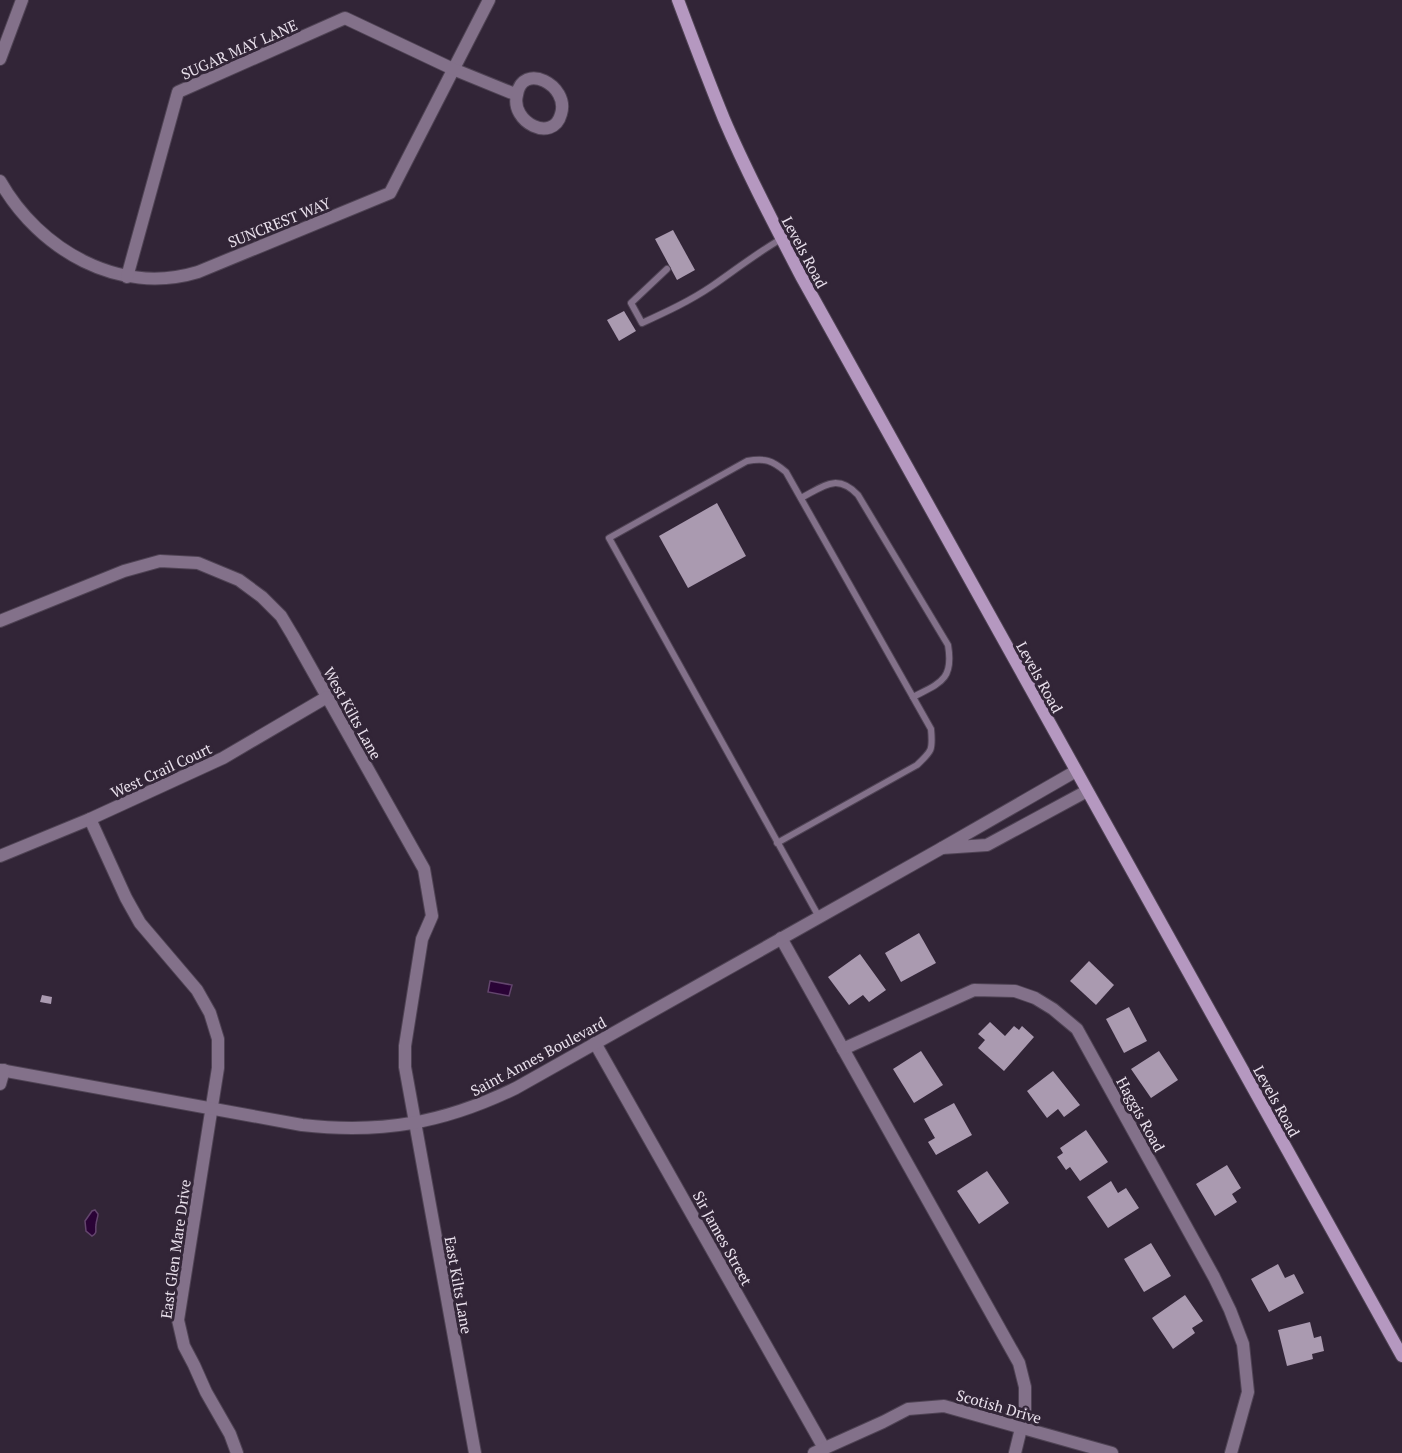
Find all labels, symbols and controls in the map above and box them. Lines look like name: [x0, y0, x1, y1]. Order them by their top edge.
street label: SUGAR MAY LANE: [178, 14, 300, 84]
street label: SUNCREST WAY: [225, 192, 334, 252]
street label: Levels Road: [778, 213, 832, 291]
street label: Levels Road: [1012, 638, 1068, 716]
street label: West Kilts Lane: [319, 663, 387, 763]
street label: West Crail Court: [107, 738, 215, 802]
street label: Saint Annes Boulevard: [467, 1012, 609, 1100]
street label: Levels Road: [1249, 1062, 1305, 1140]
street label: Haggis Road: [1112, 1073, 1170, 1155]
street label: East Glen Mare Drive: [155, 1178, 195, 1320]
street label: Sir James Street: [689, 1187, 757, 1289]
street label: East Kilts Lane: [441, 1235, 477, 1335]
street label: Scotish Drive: [954, 1384, 1044, 1428]

